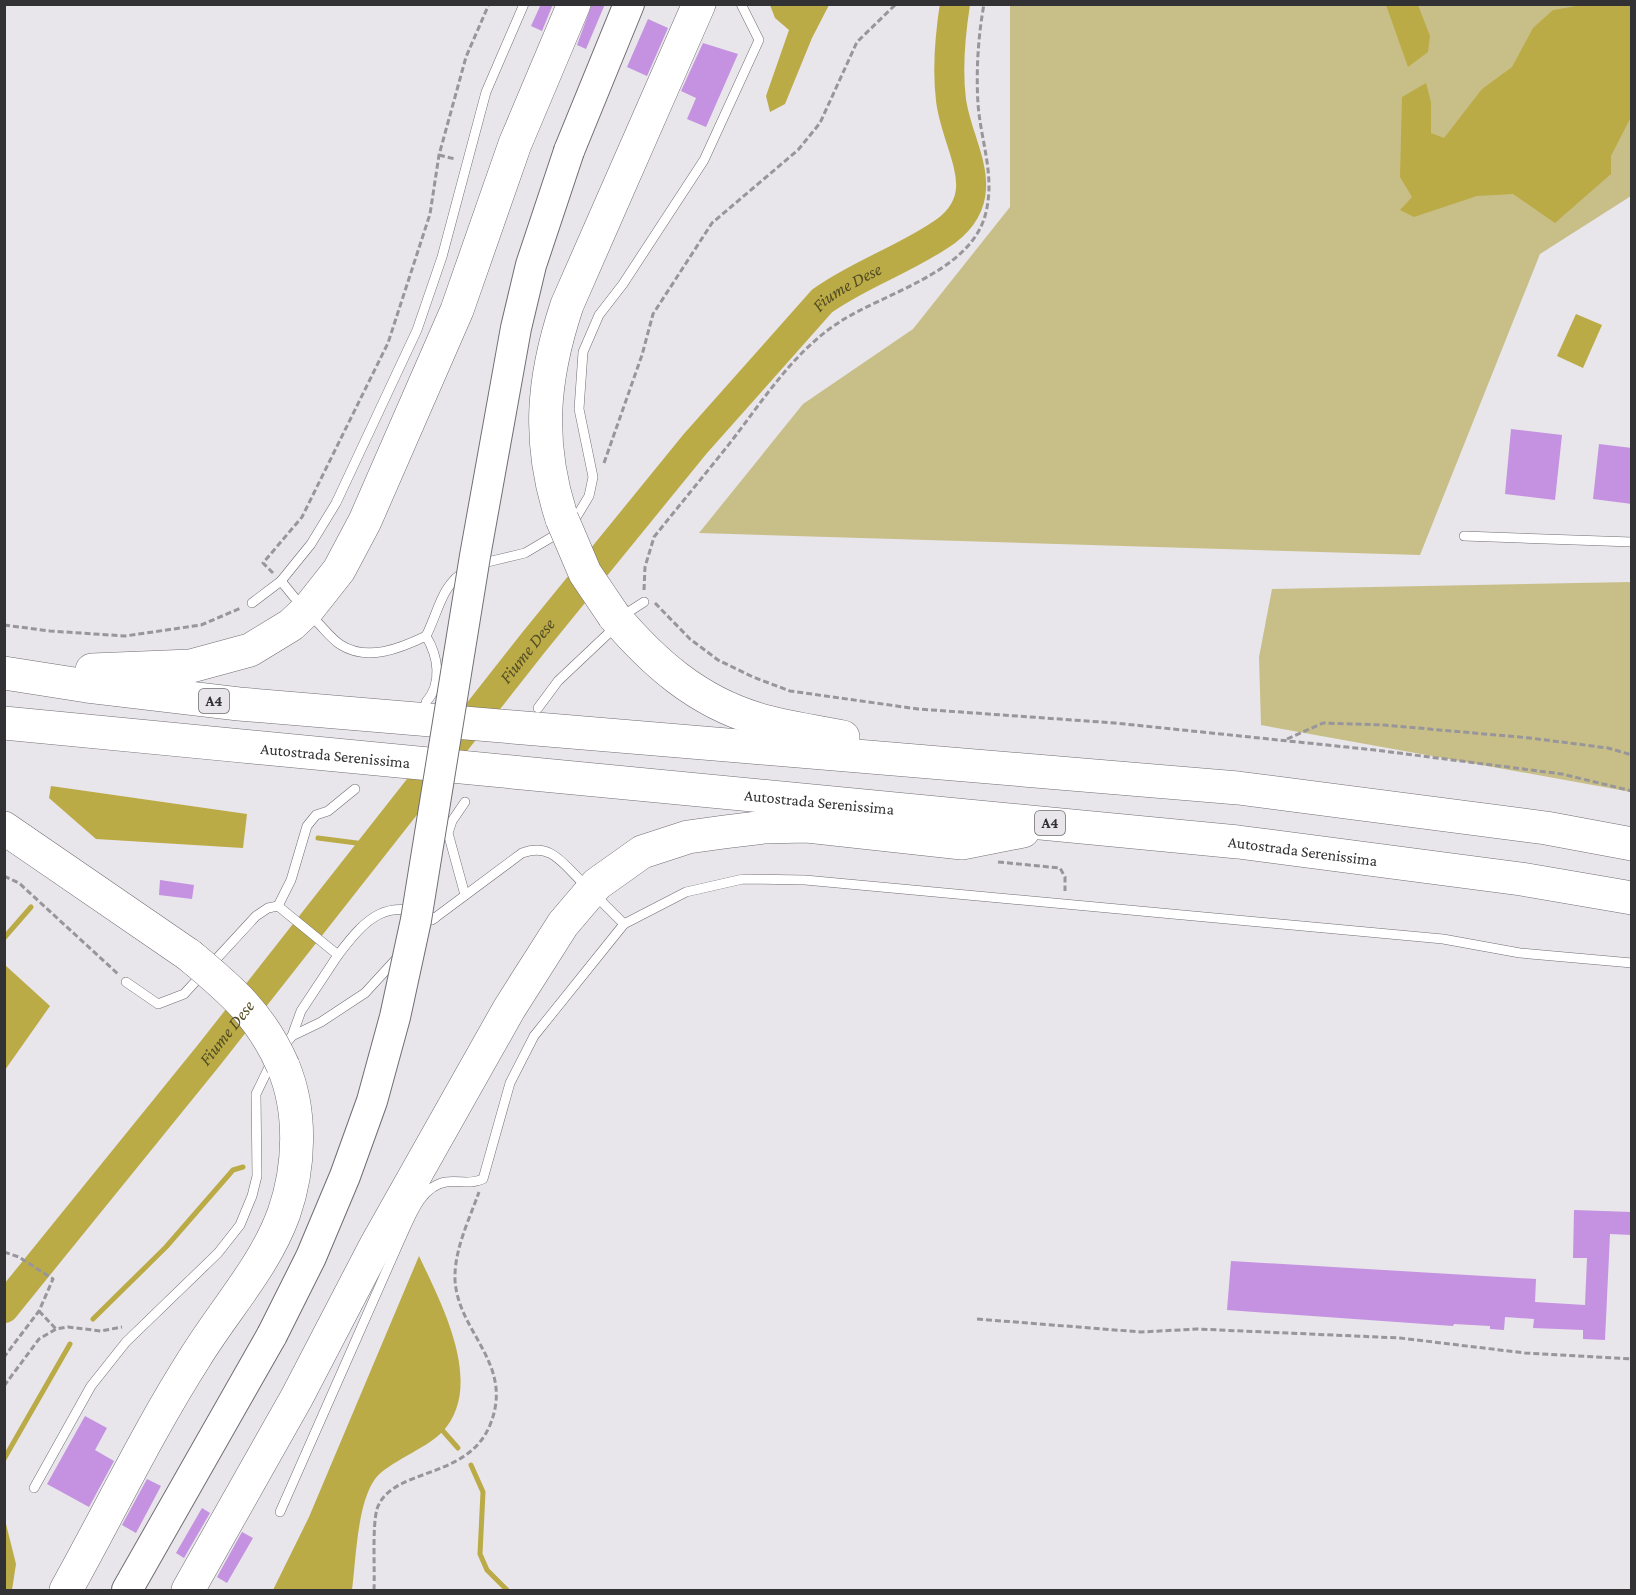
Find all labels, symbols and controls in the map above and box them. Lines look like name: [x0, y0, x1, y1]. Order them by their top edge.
water label: Fiume Dese: [808, 259, 885, 315]
water label: Fiume Dese: [495, 614, 559, 687]
road number: A4: [199, 689, 229, 713]
street label: Autostrada Serenissima: [260, 739, 412, 771]
street label: Autostrada Serenissima: [744, 786, 895, 817]
road number: A4: [1035, 811, 1065, 835]
street label: Autostrada Serenissima: [1227, 833, 1379, 869]
water label: Fiume Dese: [195, 996, 258, 1069]

